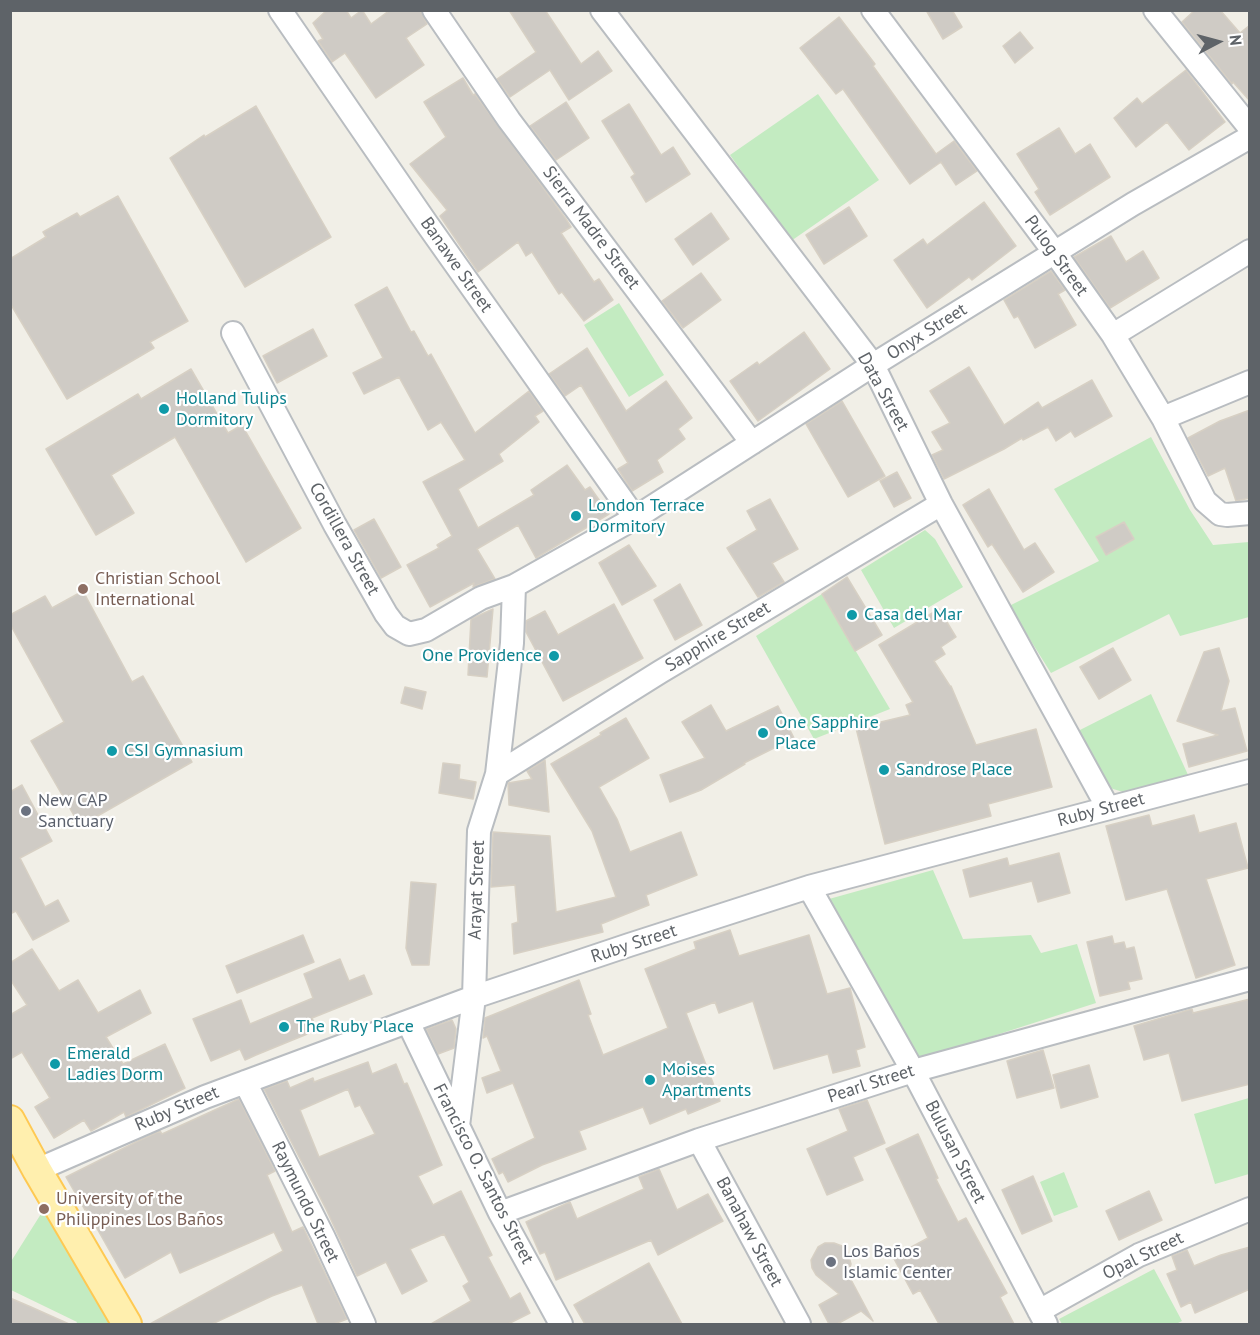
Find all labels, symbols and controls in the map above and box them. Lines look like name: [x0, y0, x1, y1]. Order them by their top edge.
north arrow: [1188, 12, 1248, 72]
text: N: [1225, 34, 1246, 46]
street label: Sierra Madre Street: [538, 162, 644, 294]
street label: Pulog Street: [1019, 211, 1093, 301]
street label: Banawe Street: [415, 213, 497, 317]
street label: Onyx Street: [883, 299, 971, 365]
street label: Data Street: [853, 349, 913, 435]
place label: Holland Tulips Dormitory: [176, 388, 287, 430]
marker: Holland Tulips Dormitory: [157, 402, 171, 416]
street label: Cordillera Street: [304, 479, 384, 599]
place label: London Terrace Dormitory: [588, 495, 705, 538]
marker: London Terrace Dormitory: [569, 509, 583, 523]
place label: Christian School International: [95, 568, 220, 610]
marker: Christian School International: [76, 582, 90, 596]
street label: Sapphire Street: [662, 597, 774, 677]
place label: Casa del Mar: [864, 604, 962, 626]
marker: Casa del Mar: [845, 608, 859, 622]
place label: One Providence: [422, 645, 542, 667]
marker: One Providence: [547, 649, 561, 663]
place label: One Sapphire Place: [775, 712, 879, 754]
marker: One Sapphire Place: [756, 726, 770, 740]
place label: CSI Gymnasium: [124, 740, 243, 762]
marker: CSI Gymnasium: [105, 744, 119, 758]
place label: Sandrose Place: [896, 759, 1012, 781]
marker: Sandrose Place: [877, 763, 891, 777]
street label: Ruby Street: [1055, 788, 1147, 832]
place label: New CAP Sanctuary: [38, 790, 114, 832]
marker: New CAP Sanctuary: [19, 804, 33, 818]
street label: Arayat Street: [464, 840, 490, 940]
street label: Ruby Street: [588, 920, 680, 968]
place label: The Ruby Place: [296, 1016, 414, 1038]
marker: The Ruby Place: [277, 1020, 291, 1034]
place label: Emerald Ladies Dorm: [67, 1043, 163, 1086]
marker: Emerald Ladies Dorm: [48, 1057, 62, 1071]
place label: Moises Apartments: [662, 1059, 751, 1102]
street label: Pearl Street: [825, 1060, 917, 1108]
marker: Moises Apartments: [643, 1073, 657, 1087]
street label: Francisco O. Santos Street: [428, 1080, 538, 1268]
street label: Ruby Street: [132, 1082, 222, 1136]
street label: Bulusan Street: [920, 1097, 990, 1207]
street label: Raymundo Street: [266, 1138, 344, 1266]
street label: Banahaw Street: [711, 1174, 787, 1290]
place label: University of the Philippines Los Baños: [56, 1188, 223, 1230]
marker: University of the Philippines Los Baños: [37, 1202, 51, 1216]
street label: Opal Street: [1099, 1227, 1187, 1285]
place label: Los Baños Islamic Center: [843, 1241, 952, 1284]
marker: Los Baños Islamic Center: [824, 1255, 838, 1269]

